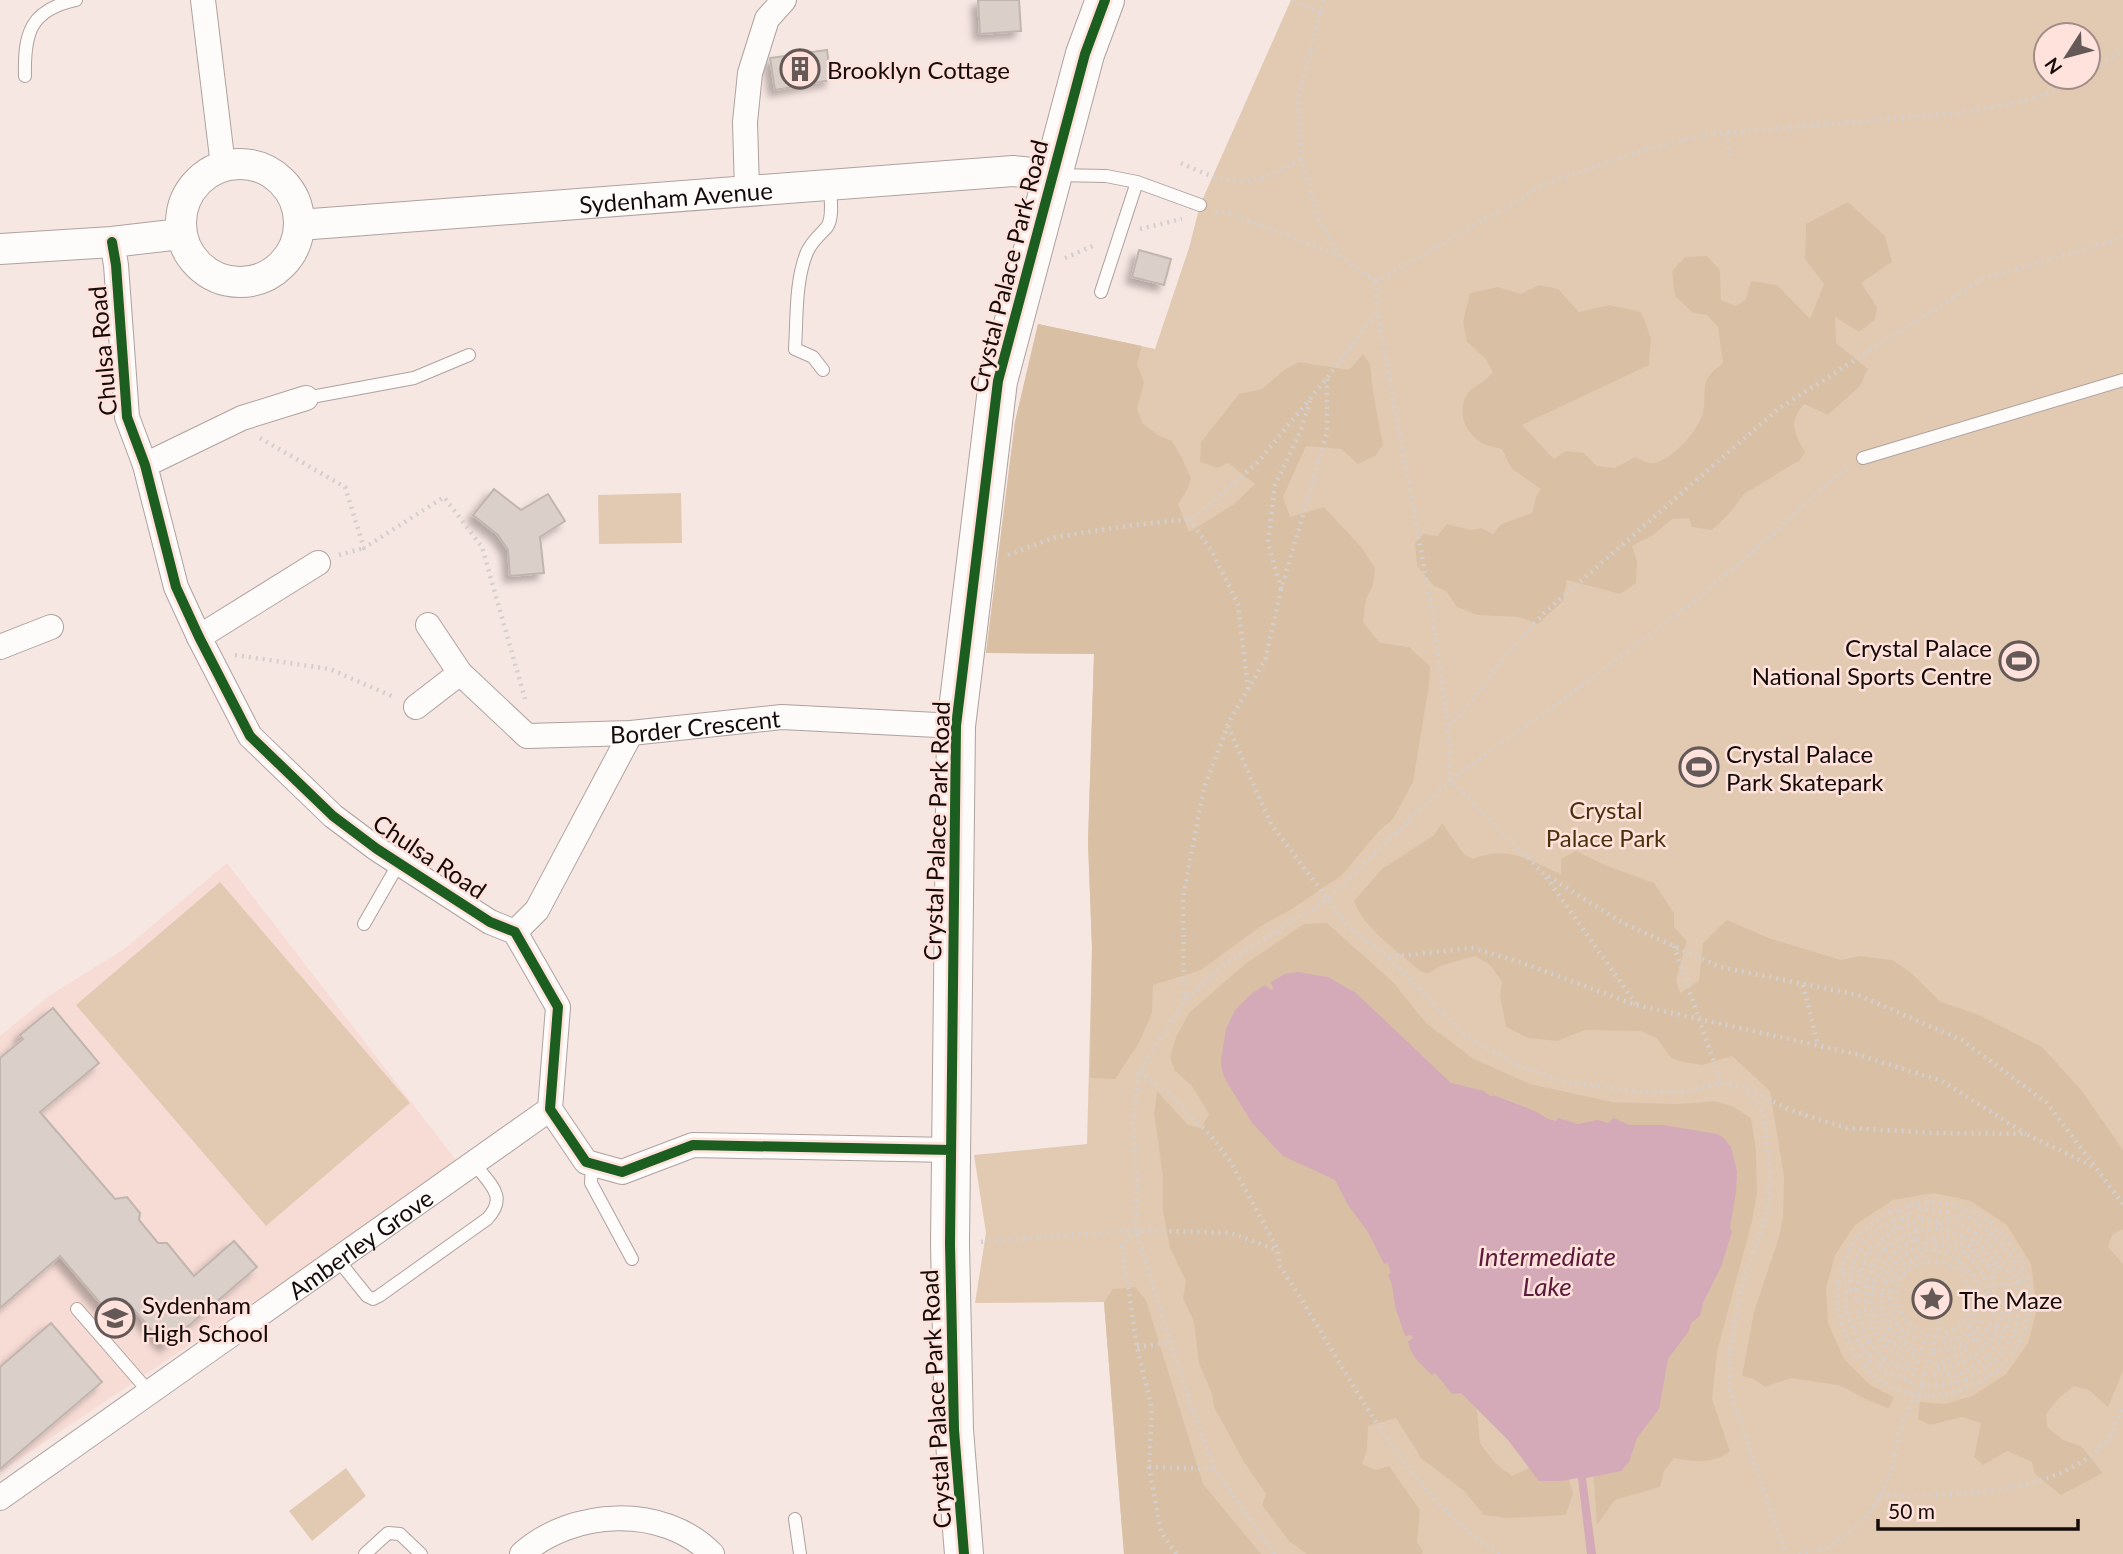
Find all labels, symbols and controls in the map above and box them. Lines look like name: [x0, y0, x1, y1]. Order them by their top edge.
north arrow: [2032, 21, 2102, 91]
building icon: Brooklyn Cottage: [779, 48, 821, 90]
text: N: [2039, 54, 2066, 79]
place label: Brooklyn Cottage: [827, 55, 1010, 84]
street label: Crystal Palace Park Road: [963, 137, 1053, 395]
street label: Sydenham Avenue: [578, 175, 774, 218]
street label: Chulsa Road: [82, 285, 122, 417]
place label: Crystal Palace National Sports Centre: [1752, 633, 1992, 690]
sports icon: Crystal Palace National Sports Centre: [1998, 640, 2040, 682]
street label: Crystal Palace Park Road: [917, 701, 955, 961]
street label: Border Crescent: [609, 703, 782, 748]
place label: Crystal Palace Park Skatepark: [1726, 739, 1884, 796]
sports icon: Crystal Palace Park Skatepark: [1678, 746, 1720, 788]
park label: Crystal Palace Park: [1546, 795, 1667, 852]
street label: Chulsa Road: [368, 808, 492, 904]
street label: Amberley Grove: [282, 1182, 438, 1304]
water label: Intermediate Lake: [1478, 1240, 1616, 1302]
street label: Crystal Palace Park Road: [914, 1269, 956, 1529]
place icon: The Maze: [1911, 1278, 1953, 1320]
place label: The Maze: [1959, 1285, 2062, 1314]
place label: Sydenham High School: [142, 1290, 269, 1347]
school or university icon: Sydenham High School: [94, 1297, 136, 1339]
scale bar: [1878, 1488, 2078, 1532]
text: 50 m: [1888, 1498, 1935, 1523]

